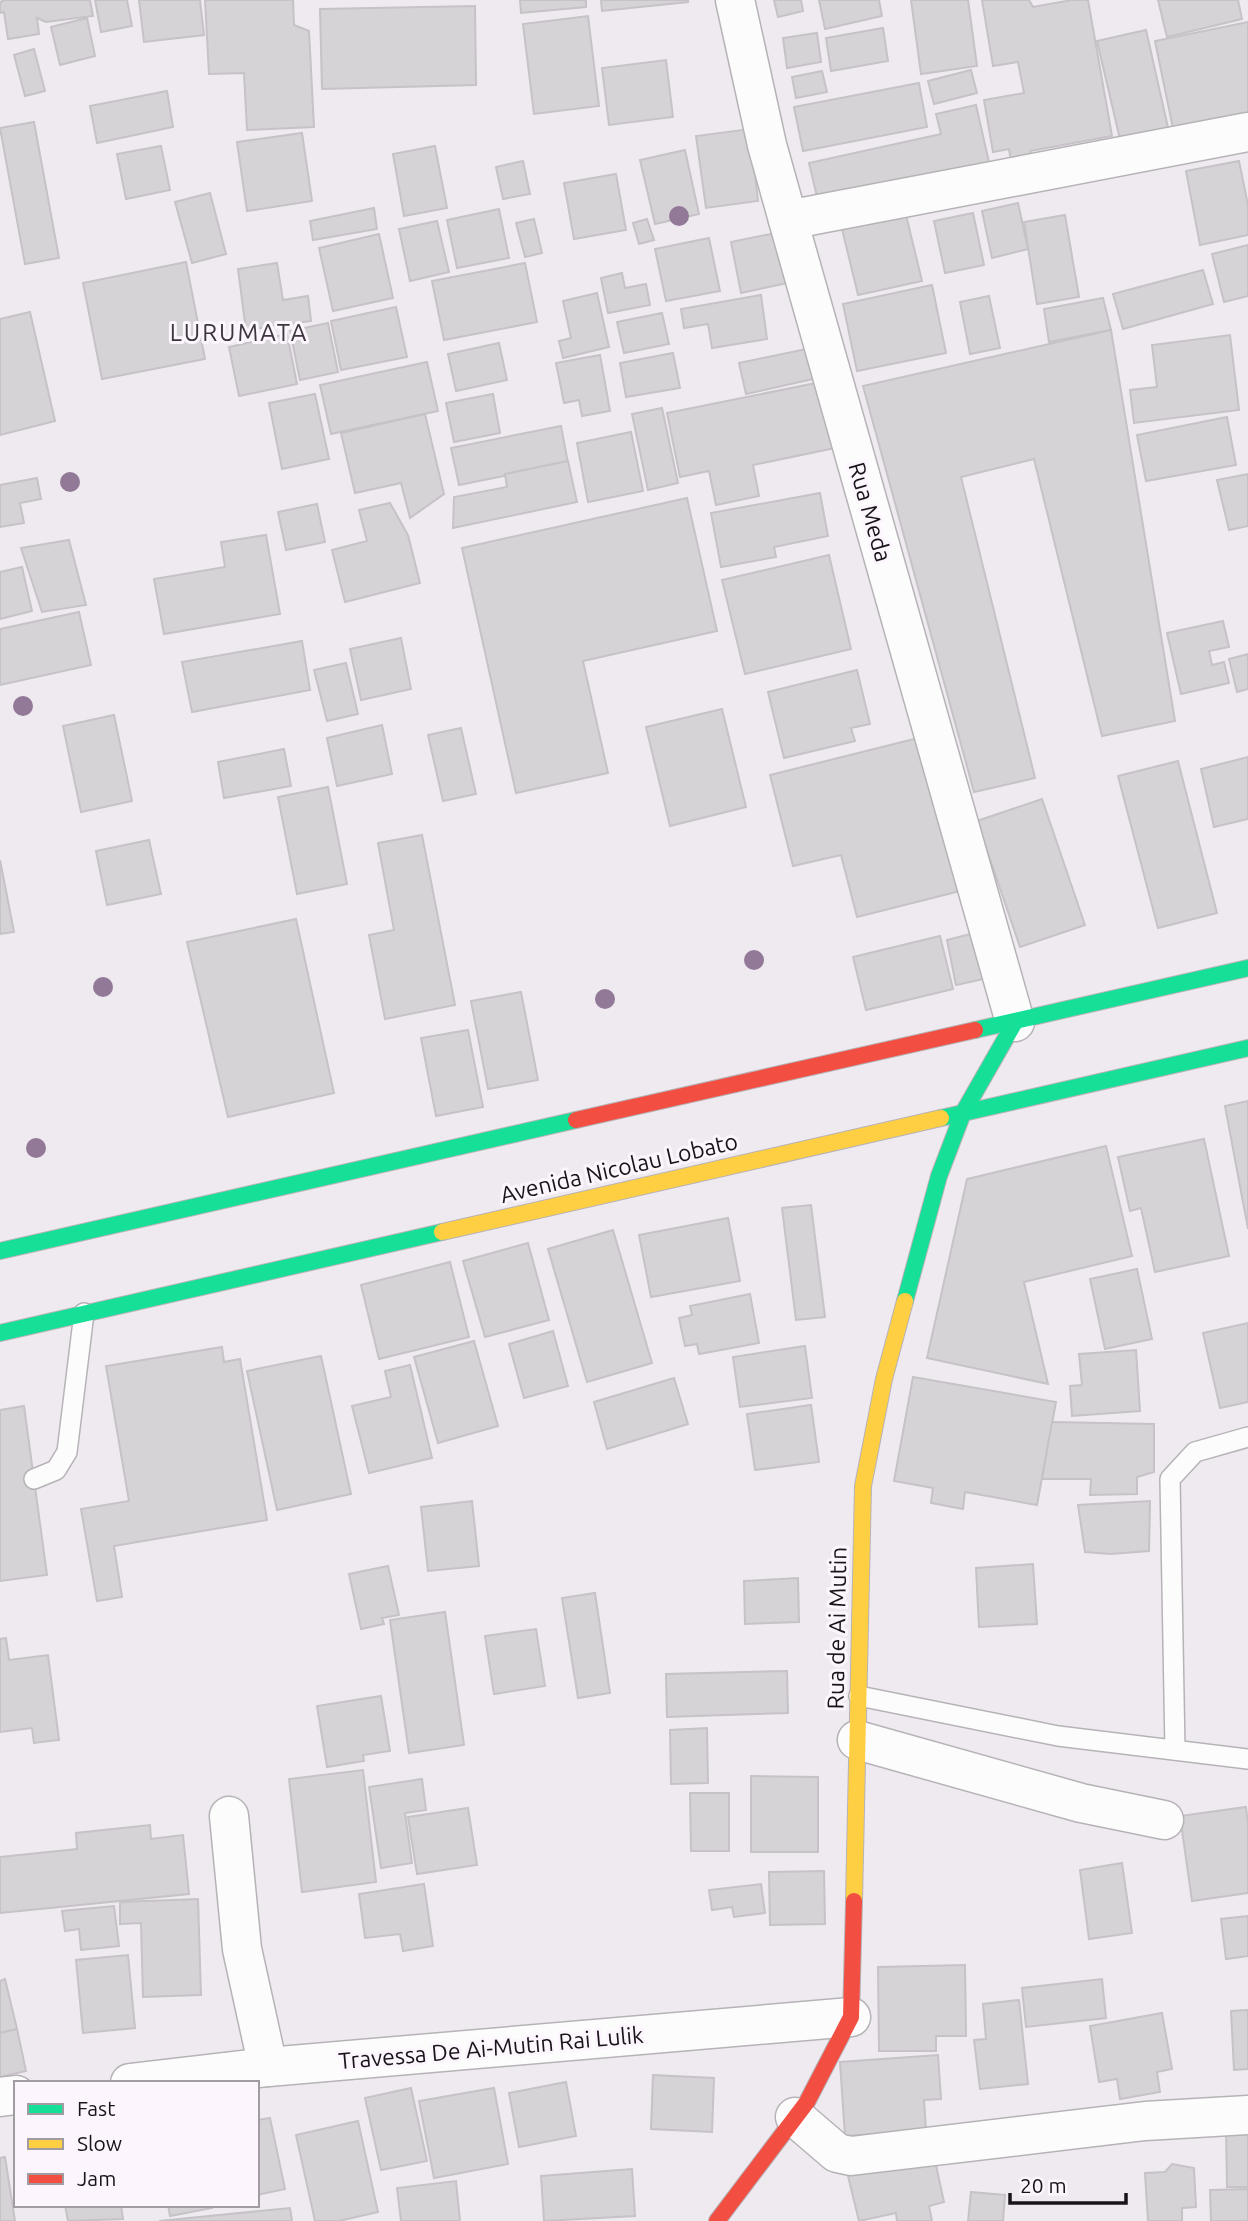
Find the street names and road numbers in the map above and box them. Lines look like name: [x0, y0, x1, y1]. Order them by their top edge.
street label: Rua Meda: [844, 459, 897, 565]
street label: Avenida Nicolau Lobato: [498, 1128, 740, 1207]
street label: Rua de Ai Mutin: [823, 1546, 850, 1710]
street label: Travessa De Ai-Mutin Rai Lulik: [337, 2022, 645, 2073]

